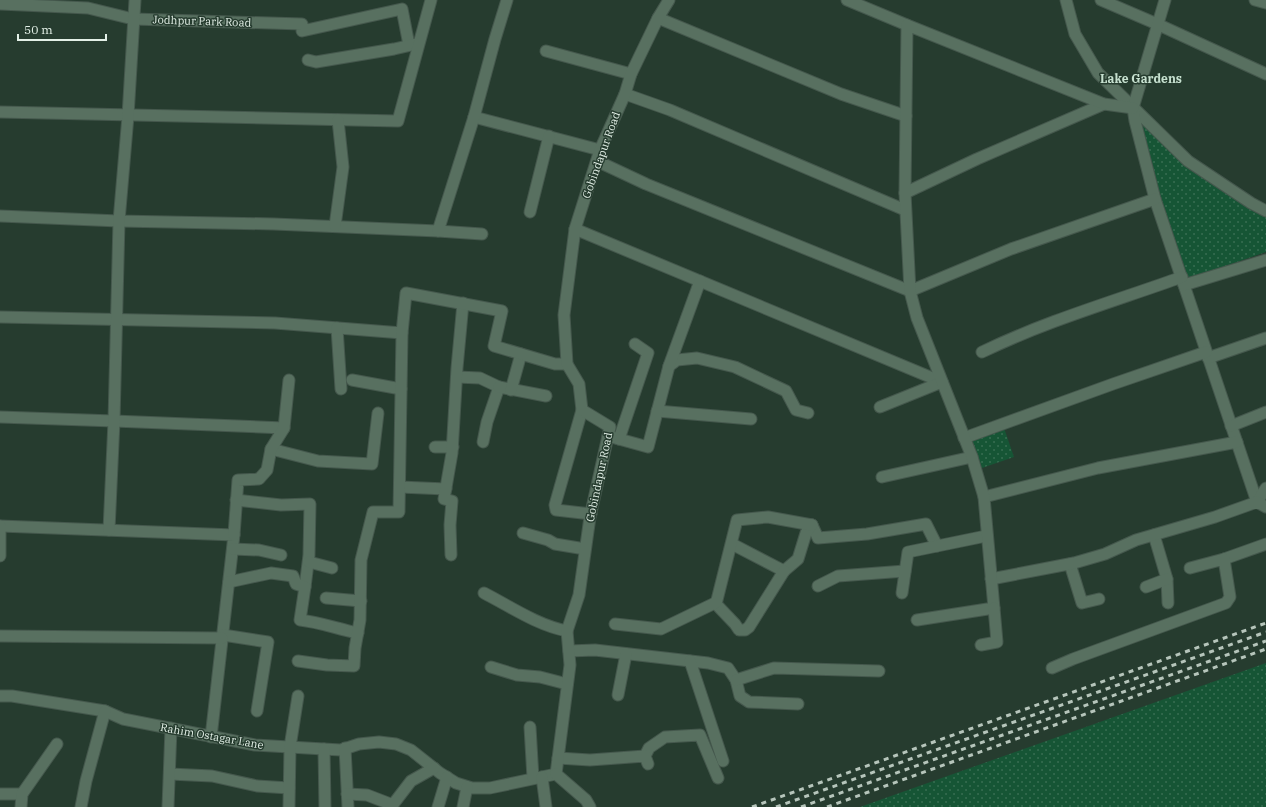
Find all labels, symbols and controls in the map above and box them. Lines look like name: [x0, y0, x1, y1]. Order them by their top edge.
street label: Jodhpur Park Road: [153, 12, 252, 30]
scale bar: [18, 16, 106, 42]
text: 50 m: [24, 22, 53, 37]
district label: Lake Gardens: [1100, 71, 1182, 86]
street label: Gobindapur Road: [579, 110, 623, 200]
street label: Gobindapur Road: [583, 431, 615, 523]
street label: Rahim Ostagar Lane: [159, 720, 265, 752]

